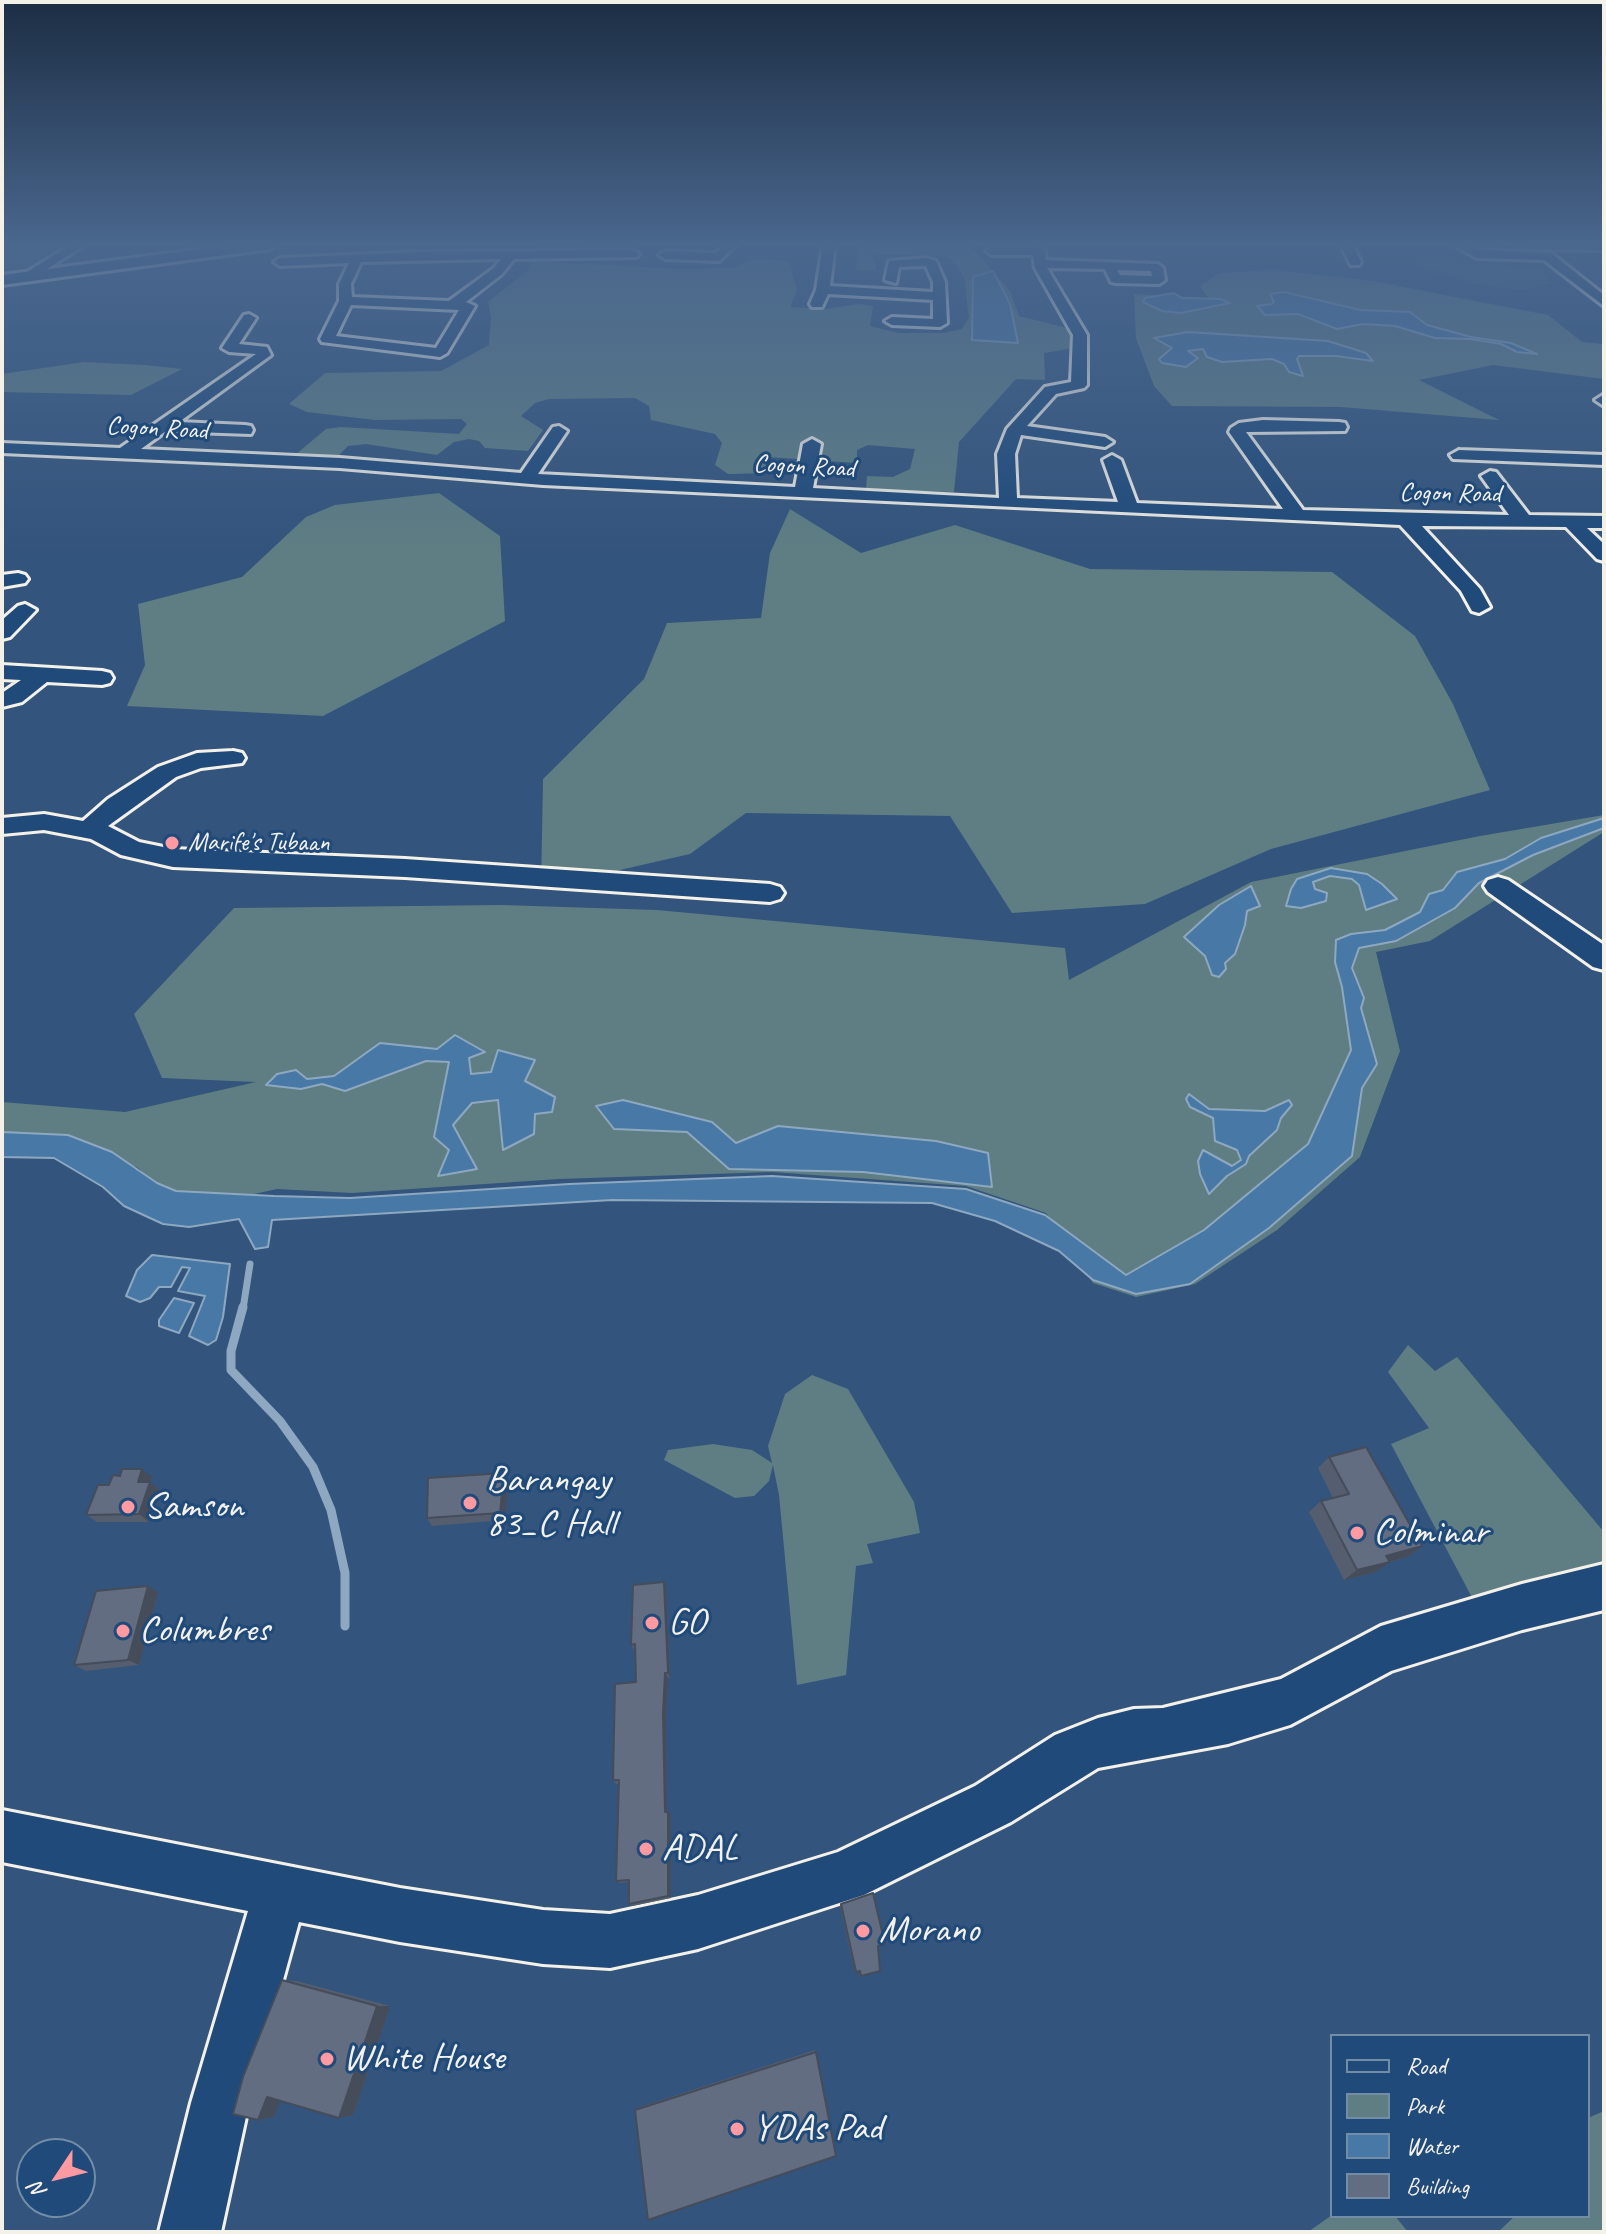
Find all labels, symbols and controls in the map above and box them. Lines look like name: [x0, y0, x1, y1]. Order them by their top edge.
street label: Cogon Road: [106, 411, 208, 447]
street label: Cogon Road: [753, 449, 855, 485]
street label: Cogon Road: [1399, 478, 1501, 510]
place label: Marife's Tubaan: [188, 827, 330, 859]
marker: Marife's Tubaan: [163, 834, 181, 852]
place label: Barangay 83_C Hall: [486, 1458, 615, 1548]
place label: Samson: [144, 1484, 243, 1530]
marker: Barangay 83_C Hall: [461, 1494, 479, 1512]
marker: Samson: [119, 1498, 137, 1516]
place label: Colminar: [1373, 1510, 1487, 1556]
marker: Colminar: [1348, 1524, 1366, 1542]
place label: GO: [668, 1600, 705, 1646]
place label: Columbres: [139, 1608, 270, 1654]
marker: GO: [643, 1614, 661, 1632]
marker: Columbres: [114, 1622, 132, 1640]
place label: ADAL: [662, 1826, 738, 1872]
marker: ADAL: [637, 1840, 655, 1858]
place label: Morano: [879, 1908, 979, 1954]
marker: Morano: [854, 1922, 872, 1940]
legend: [1330, 2034, 1590, 2218]
place label: White House: [343, 2036, 505, 2082]
marker: White House: [318, 2050, 336, 2068]
text: Road: [1406, 2051, 1446, 2081]
text: Park: [1406, 2091, 1444, 2121]
place label: YDAs Pad: [753, 2106, 882, 2152]
marker: YDAs Pad: [728, 2120, 746, 2138]
text: Water: [1406, 2131, 1458, 2161]
north arrow: [16, 2138, 96, 2218]
text: Building: [1406, 2171, 1469, 2201]
text: N: [23, 2177, 53, 2204]

